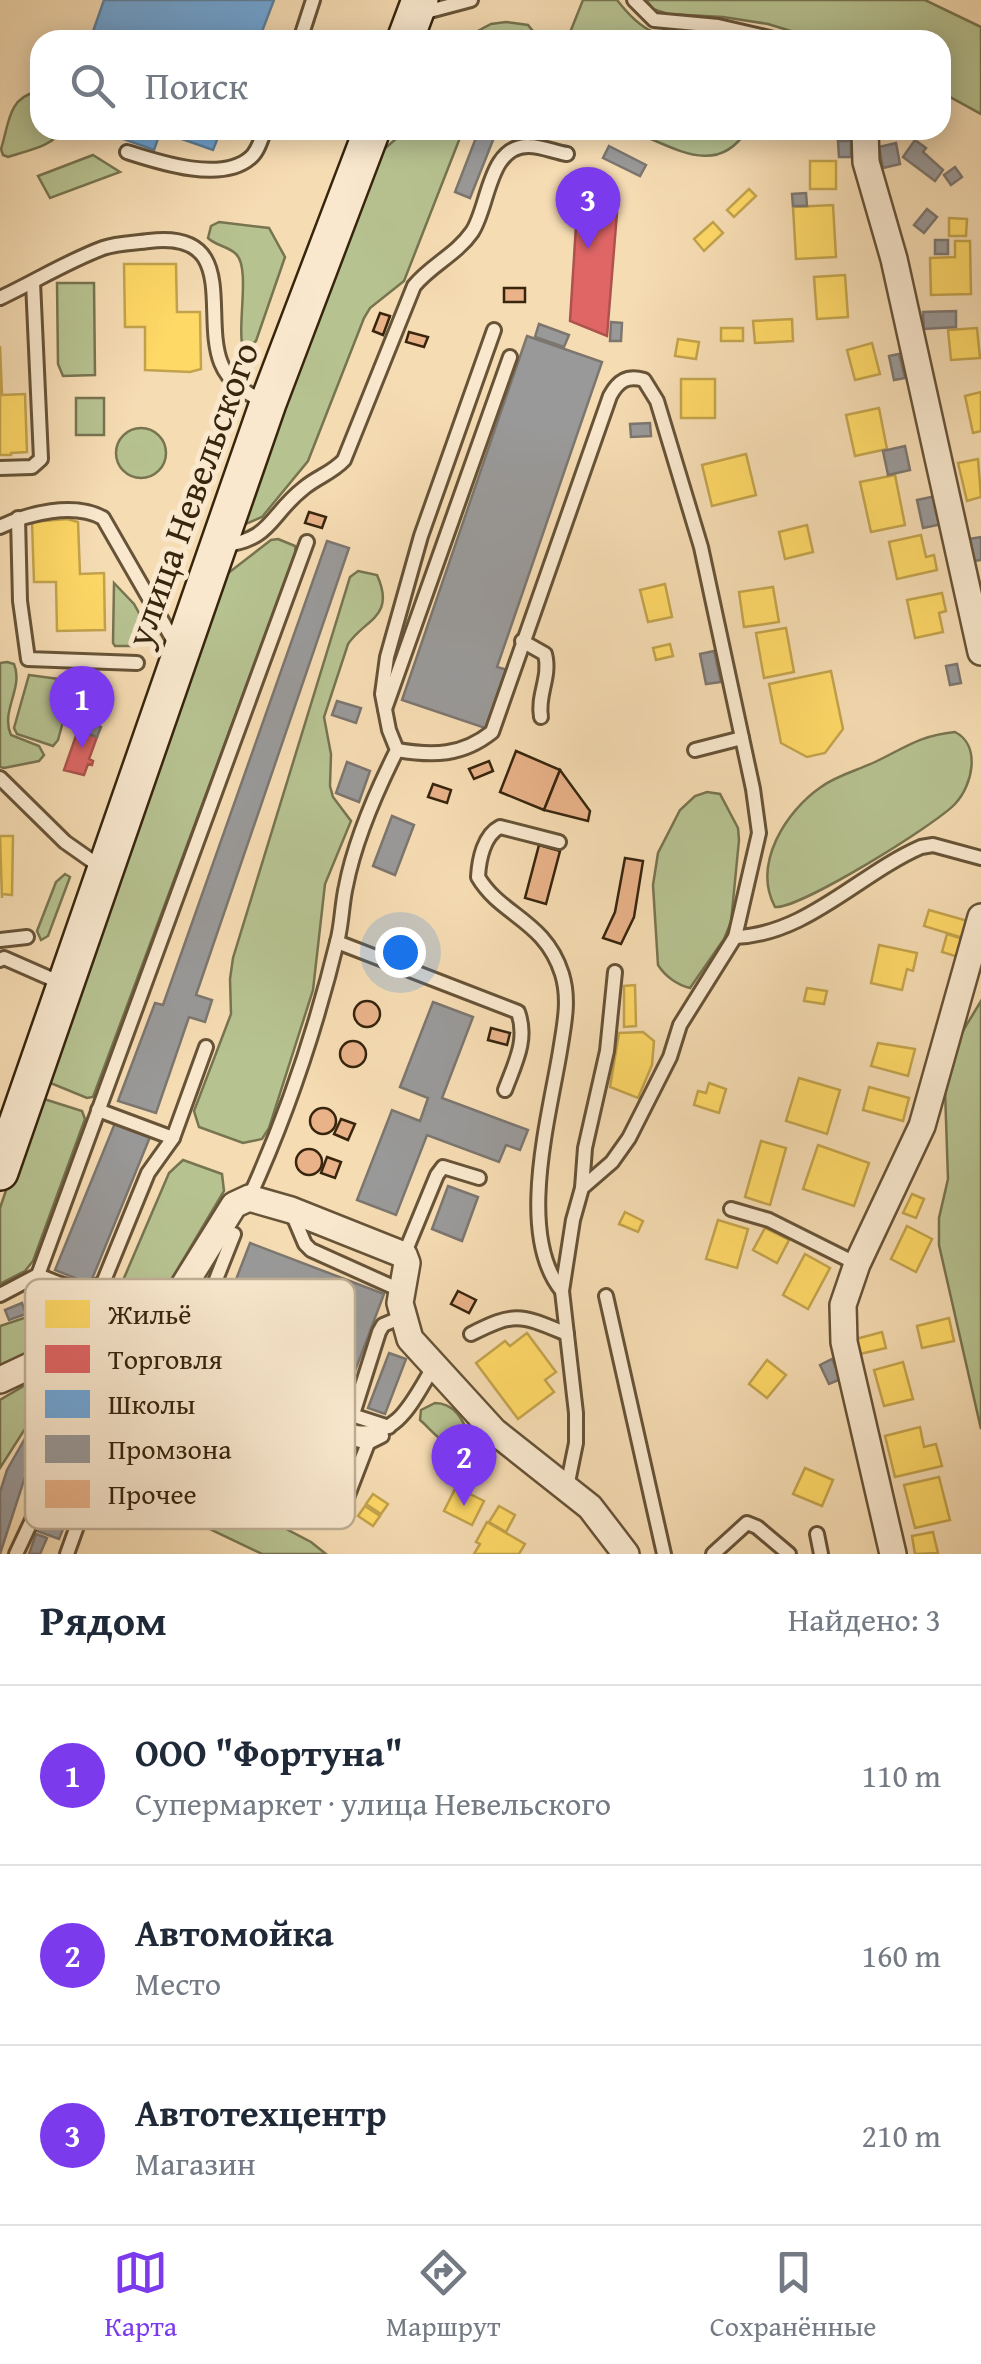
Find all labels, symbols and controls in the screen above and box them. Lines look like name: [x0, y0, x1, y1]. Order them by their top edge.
search box: [30, 30, 951, 140]
text: Поиск: [145, 57, 248, 113]
icon: search: [65, 58, 120, 113]
pin: 3: [556, 166, 620, 249]
street label: улица Невельского: [109, 334, 272, 655]
pin: 1: [49, 666, 114, 748]
your location: [375, 927, 426, 978]
legend: [25, 1279, 355, 1529]
text: Жильё: [107, 1293, 191, 1334]
text: Торговля: [108, 1338, 222, 1379]
text: Школы: [108, 1383, 195, 1424]
pin: 2: [432, 1424, 496, 1506]
text: Промзона: [108, 1428, 232, 1469]
text: Прочее: [108, 1473, 197, 1514]
text: Рядом: [40, 1589, 167, 1650]
text: Найдено: 3: [788, 1596, 941, 1643]
text: ООО "Фортуна": [135, 1724, 403, 1780]
text: 1: [64, 1752, 81, 1799]
text: 110 m: [862, 1752, 941, 1799]
text: Супермаркет · улица Невельского: [135, 1780, 611, 1827]
text: Автомойка: [135, 1904, 334, 1960]
text: 2: [64, 1932, 81, 1979]
text: 160 m: [862, 1932, 941, 1979]
text: Место: [135, 1960, 221, 2007]
text: Автотехцентр: [135, 2084, 387, 2140]
text: 3: [64, 2112, 81, 2159]
text: 210 m: [862, 2112, 941, 2159]
text: Магазин: [135, 2140, 256, 2187]
tab: Карта: [105, 2245, 177, 2346]
tab: Маршрут: [386, 2245, 501, 2346]
tab: Сохранённые: [710, 2245, 876, 2346]

